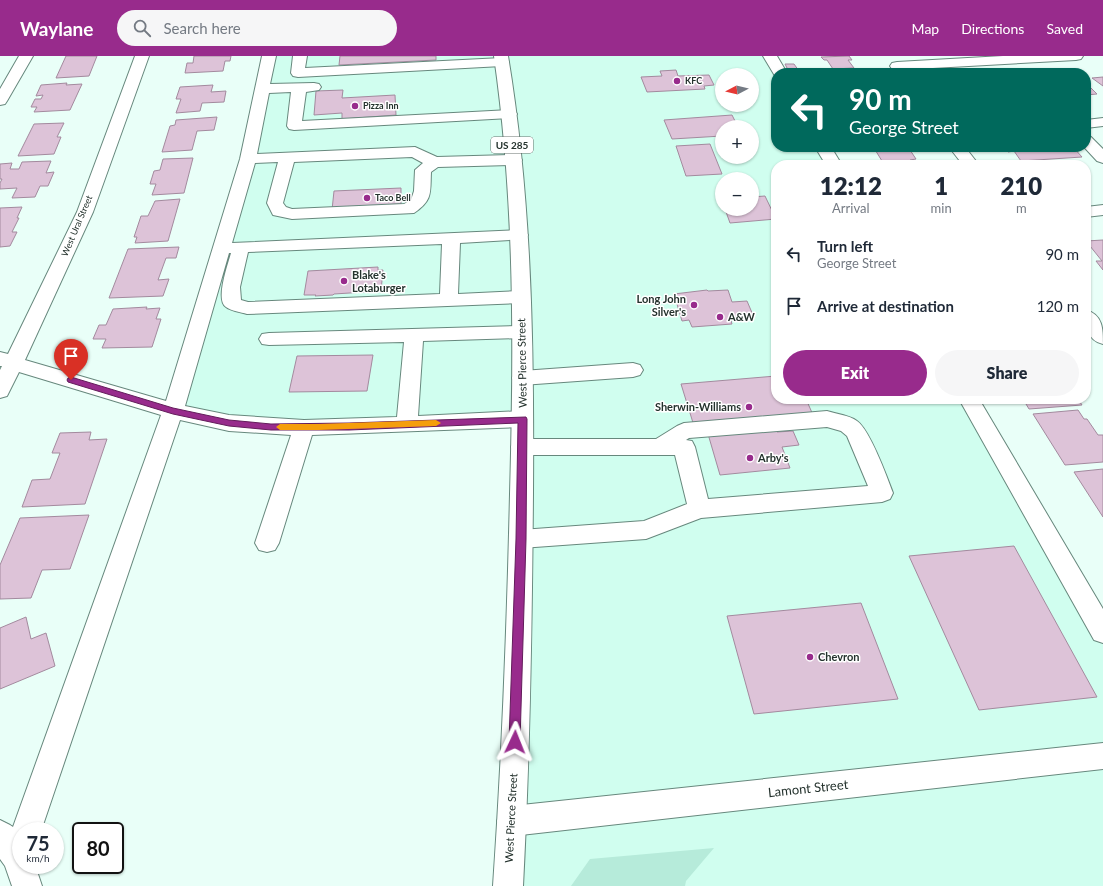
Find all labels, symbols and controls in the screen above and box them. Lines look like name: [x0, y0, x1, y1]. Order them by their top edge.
search box: [117, 10, 397, 46]
text: Waylane: [20, 17, 93, 40]
icon: search: [131, 17, 153, 39]
text: Search here: [163, 19, 241, 37]
text: Map: [912, 20, 939, 37]
text: Directions: [961, 20, 1024, 37]
text: Saved: [1046, 20, 1083, 37]
north arrow: [715, 68, 759, 112]
map controls: [715, 68, 759, 216]
place label: KFC: [685, 75, 702, 86]
marker: KFC: [672, 76, 682, 86]
text: 90 m: [849, 82, 912, 116]
icon: left: [783, 84, 835, 136]
place label: Pizza Inn: [363, 100, 399, 111]
marker: Pizza Inn: [350, 101, 360, 111]
text: George Street: [849, 116, 959, 138]
button: +: [715, 120, 759, 164]
road number: US 285: [491, 137, 533, 153]
text: 12:12: [820, 171, 882, 200]
text: 1: [934, 171, 948, 200]
text: 210: [1000, 171, 1042, 200]
button: −: [715, 172, 759, 216]
place label: Taco Bell: [375, 192, 411, 203]
street label: West Ural Street: [59, 193, 95, 258]
marker: Taco Bell: [362, 193, 372, 203]
text: Arrival: [832, 200, 870, 216]
text: min: [931, 200, 952, 216]
text: m: [1016, 200, 1027, 216]
text: Turn left: [817, 237, 873, 255]
icon: left: [783, 243, 805, 265]
text: 90 m: [1045, 245, 1079, 263]
text: George Street: [817, 255, 896, 271]
place label: Blake's Lotaburger: [352, 268, 406, 294]
marker: Blake's Lotaburger: [339, 276, 349, 286]
place label: Long John Silver's: [637, 292, 686, 318]
icon: arrive: [783, 295, 805, 317]
text: Arrive at destination: [817, 297, 954, 315]
text: 120 m: [1037, 297, 1079, 315]
marker: Long John Silver's: [689, 300, 699, 310]
place label: A&W: [727, 310, 755, 323]
marker: A&W: [715, 312, 725, 322]
street label: West Pierce Street: [514, 318, 529, 408]
pin: [54, 339, 88, 380]
icon: arrive: [60, 345, 82, 367]
button: Exit: [783, 350, 927, 396]
button: Share: [935, 350, 1079, 396]
place label: Sherwin-Williams: [655, 400, 741, 413]
marker: Sherwin-Williams: [744, 402, 754, 412]
place label: Arby's: [757, 451, 789, 464]
marker: Arby's: [745, 453, 755, 463]
place label: Chevron: [818, 650, 860, 663]
marker: Chevron: [805, 652, 815, 662]
position arrow: [494, 721, 536, 763]
street label: West Pierce Street: [502, 773, 519, 863]
street label: Lamont Street: [767, 776, 849, 800]
speed limit sign: 80: [72, 822, 124, 874]
text: 75: [26, 831, 50, 855]
text: km/h: [26, 852, 50, 864]

